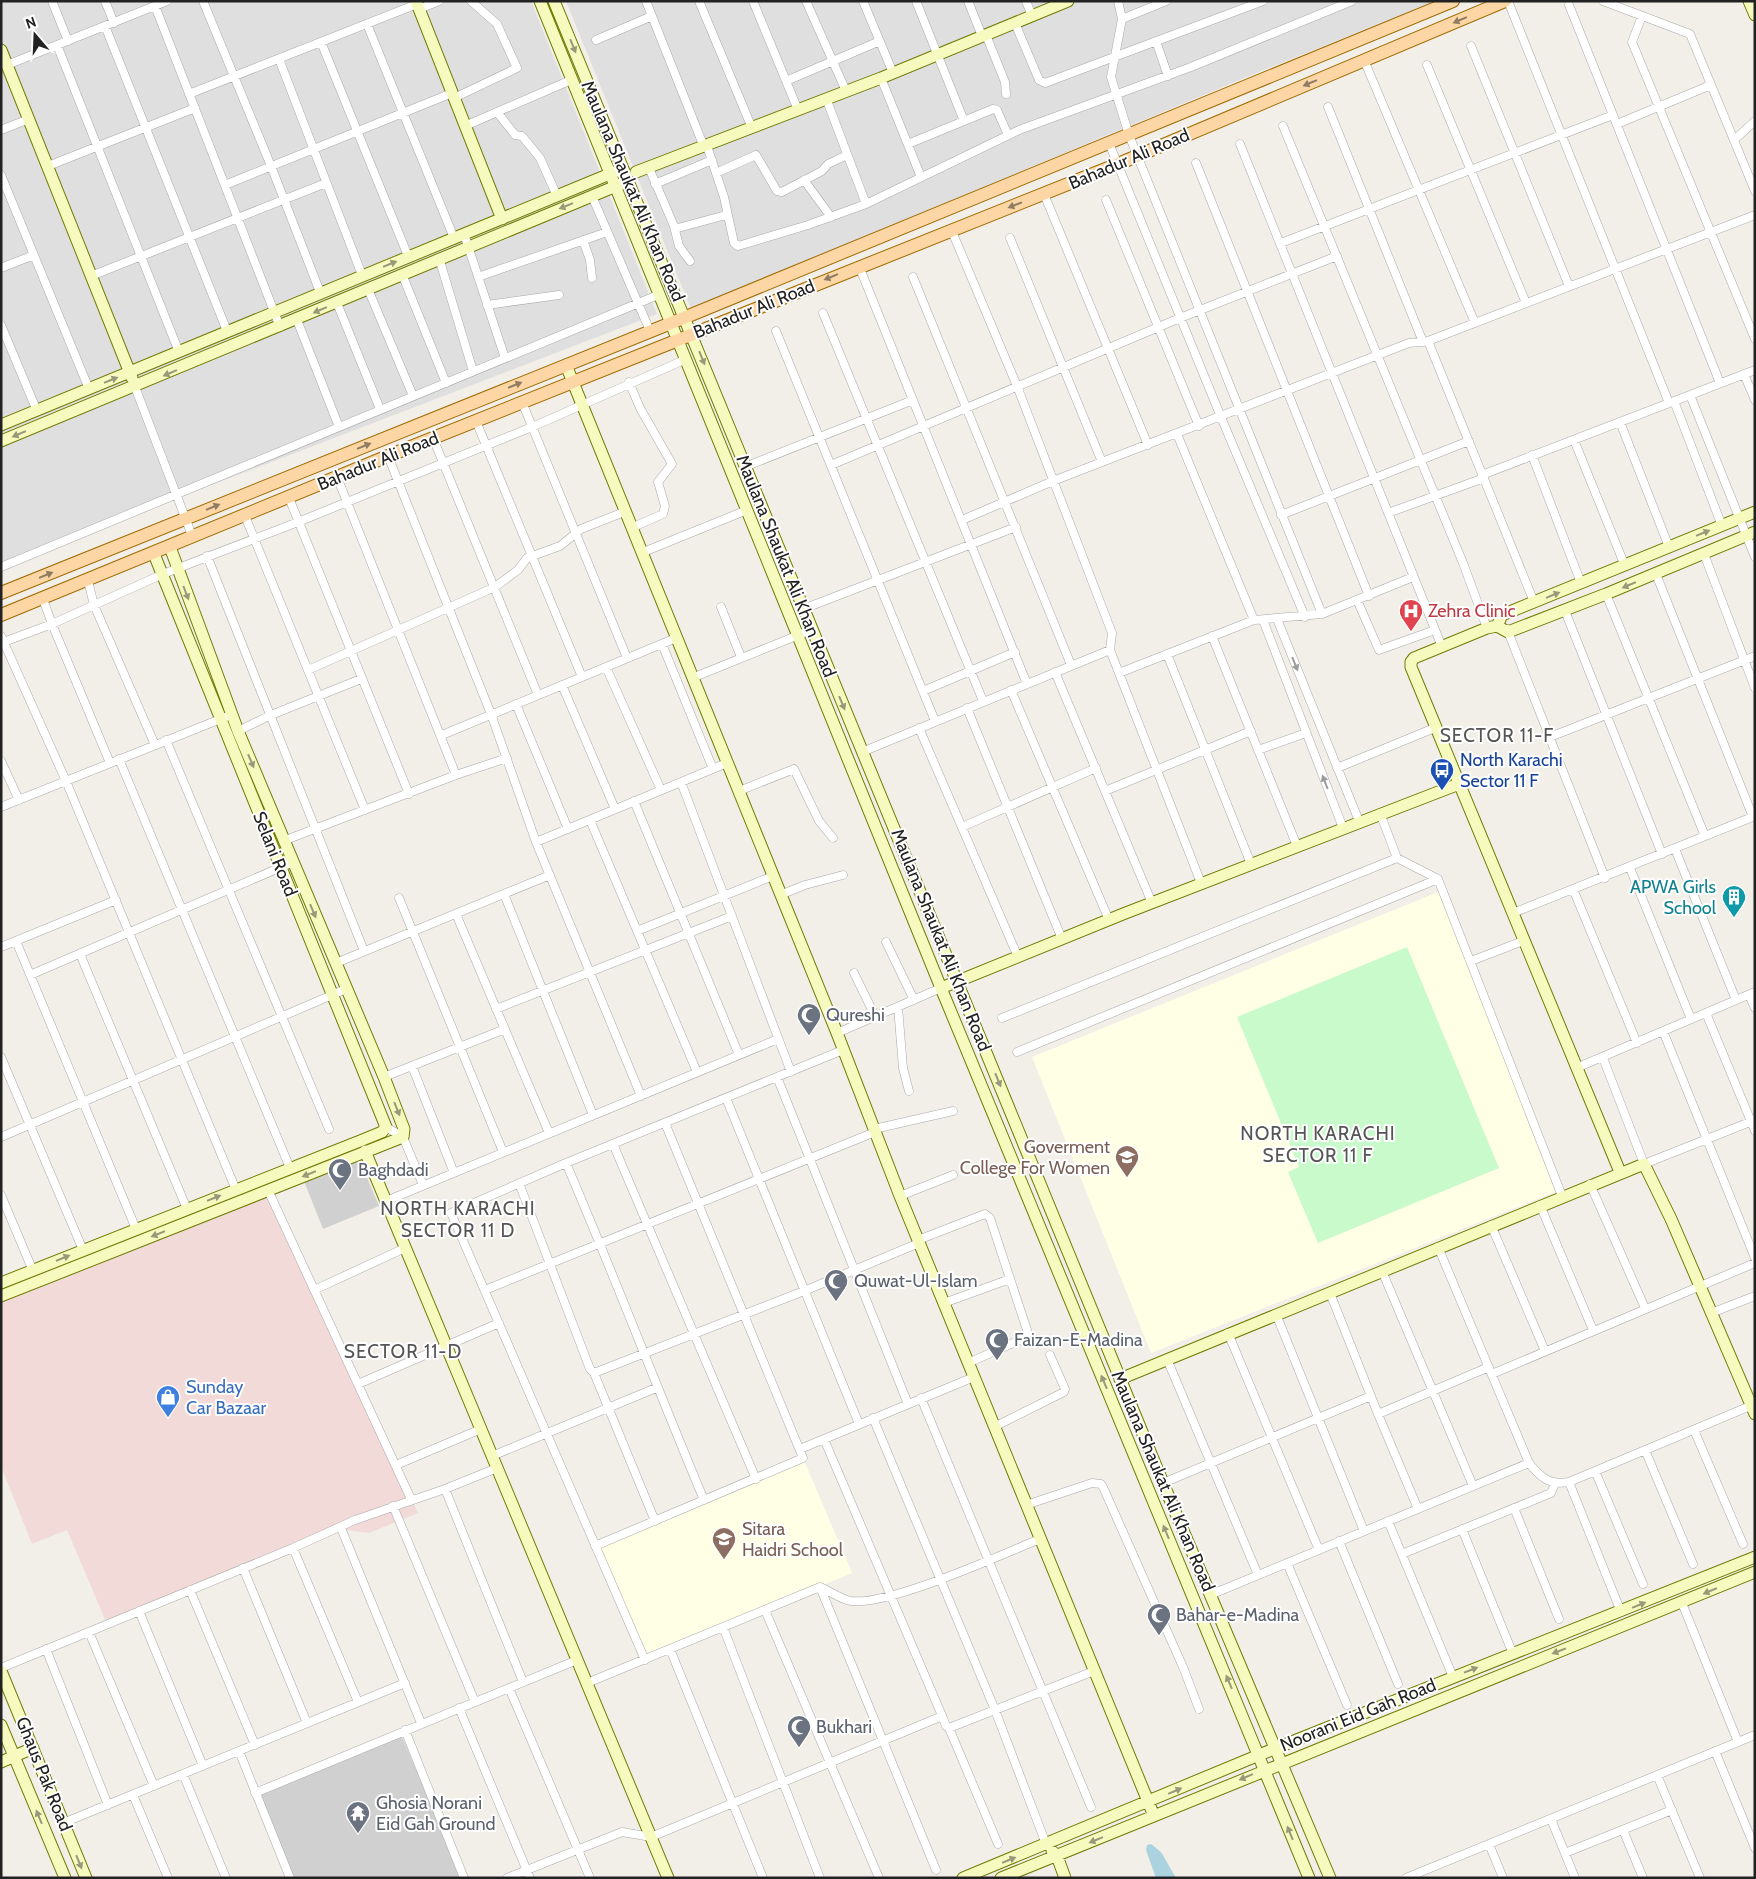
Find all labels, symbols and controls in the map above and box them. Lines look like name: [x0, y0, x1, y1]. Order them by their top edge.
north arrow: [10, 10, 60, 60]
text: N: [23, 13, 38, 33]
one-way arrow: [1452, 16, 1467, 24]
one-way arrow: [569, 39, 577, 54]
street label: Maulana Shaukat Ali Khan Road: [576, 77, 690, 305]
one-way arrow: [1303, 79, 1317, 87]
street label: Bahadur Ali Road: [1065, 124, 1193, 194]
one-way arrow: [1007, 202, 1022, 209]
one-way arrow: [559, 203, 573, 211]
one-way arrow: [383, 259, 397, 267]
one-way arrow: [824, 274, 838, 282]
street label: Bahadur Ali Road: [690, 275, 818, 343]
one-way arrow: [312, 307, 327, 315]
one-way arrow: [698, 351, 706, 365]
one-way arrow: [163, 369, 177, 377]
one-way arrow: [104, 376, 118, 384]
one-way arrow: [507, 381, 522, 389]
street label: Bahadur Ali Road: [314, 427, 442, 495]
one-way arrow: [11, 430, 26, 438]
one-way arrow: [357, 442, 371, 450]
street label: Maulana Shaukat Ali Khan Road: [731, 452, 841, 680]
one-way arrow: [206, 503, 220, 511]
one-way arrow: [1696, 529, 1710, 537]
one-way arrow: [39, 571, 54, 578]
one-way arrow: [1622, 581, 1636, 589]
one-way arrow: [183, 586, 191, 600]
one-way arrow: [1546, 590, 1560, 598]
hospital icon: Zehra Clinic: [1398, 598, 1424, 632]
place label: Zehra Clinic: [1428, 600, 1516, 622]
one-way arrow: [1292, 657, 1300, 671]
one-way arrow: [838, 696, 846, 710]
district label: SECTOR 11-F: [1440, 724, 1554, 747]
place label: North Karachi Sector 11 F: [1460, 749, 1563, 792]
one-way arrow: [247, 754, 255, 768]
bus stop icon: North Karachi Sector 11 F: [1429, 757, 1455, 791]
one-way arrow: [1321, 774, 1329, 789]
street label: Selani Road: [248, 808, 302, 900]
street label: Maulana Shaukat Ali Khan Road: [886, 826, 996, 1054]
place label: APWA Girls School: [1630, 876, 1717, 919]
building icon: APWA Girls School: [1721, 884, 1747, 918]
one-way arrow: [310, 904, 318, 918]
mosque icon: Qureshi: [796, 1002, 822, 1036]
place label: Qureshi: [826, 1004, 885, 1026]
one-way arrow: [995, 1072, 1003, 1087]
one-way arrow: [393, 1102, 401, 1117]
district label: NORTH KARACHI SECTOR 11 F: [1240, 1122, 1396, 1167]
place label: Goverment College For Women: [960, 1136, 1110, 1179]
school or university icon: Goverment College For Women: [1114, 1144, 1140, 1178]
mosque icon: Baghdadi: [327, 1157, 353, 1191]
place label: Baghdadi: [358, 1159, 429, 1181]
one-way arrow: [302, 1170, 316, 1178]
one-way arrow: [207, 1194, 221, 1202]
district label: NORTH KARACHI SECTOR 11 D: [380, 1197, 536, 1242]
one-way arrow: [151, 1230, 165, 1238]
one-way arrow: [56, 1254, 70, 1262]
mosque icon: Quwat-Ul-Islam: [823, 1268, 849, 1302]
place label: Quwat-Ul-Islam: [854, 1270, 978, 1292]
mosque icon: Faizan-E-Madina: [984, 1327, 1010, 1361]
place label: Faizan-E-Madina: [1014, 1329, 1143, 1351]
district label: SECTOR 11-D: [344, 1340, 462, 1363]
street label: Maulana Shaukat Ali Khan Road: [1106, 1367, 1220, 1595]
one-way arrow: [1100, 1374, 1108, 1389]
place label: Sunday Car Bazaar: [186, 1376, 267, 1419]
shop icon: Sunday Car Bazaar: [155, 1384, 181, 1418]
place label: Sitara Haidri School: [742, 1518, 844, 1561]
one-way arrow: [1162, 1525, 1170, 1539]
school or university icon: Sitara Haidri School: [711, 1526, 737, 1560]
one-way arrow: [1703, 1587, 1717, 1595]
one-way arrow: [1632, 1600, 1646, 1608]
mosque icon: Bahar-e-Madina: [1146, 1602, 1172, 1636]
place label: Bahar-e-Madina: [1176, 1604, 1300, 1626]
one-way arrow: [1551, 1647, 1566, 1655]
one-way arrow: [1464, 1666, 1479, 1674]
street label: Noorani Eid Gah Road: [1277, 1674, 1439, 1756]
one-way arrow: [1224, 1675, 1232, 1689]
street label: Ghaus Pak Road: [11, 1714, 77, 1834]
mosque icon: Bukhari: [786, 1714, 812, 1748]
place label: Bukhari: [816, 1716, 872, 1738]
one-way arrow: [1239, 1773, 1253, 1781]
one-way arrow: [1168, 1786, 1182, 1794]
place label: Ghosia Norani Eid Gah Ground: [376, 1792, 496, 1835]
temple icon: Ghosia Norani Eid Gah Ground: [345, 1800, 371, 1834]
one-way arrow: [35, 1810, 43, 1824]
one-way arrow: [1286, 1825, 1294, 1840]
one-way arrow: [1088, 1836, 1103, 1844]
one-way arrow: [76, 1855, 84, 1869]
one-way arrow: [1001, 1855, 1016, 1863]

